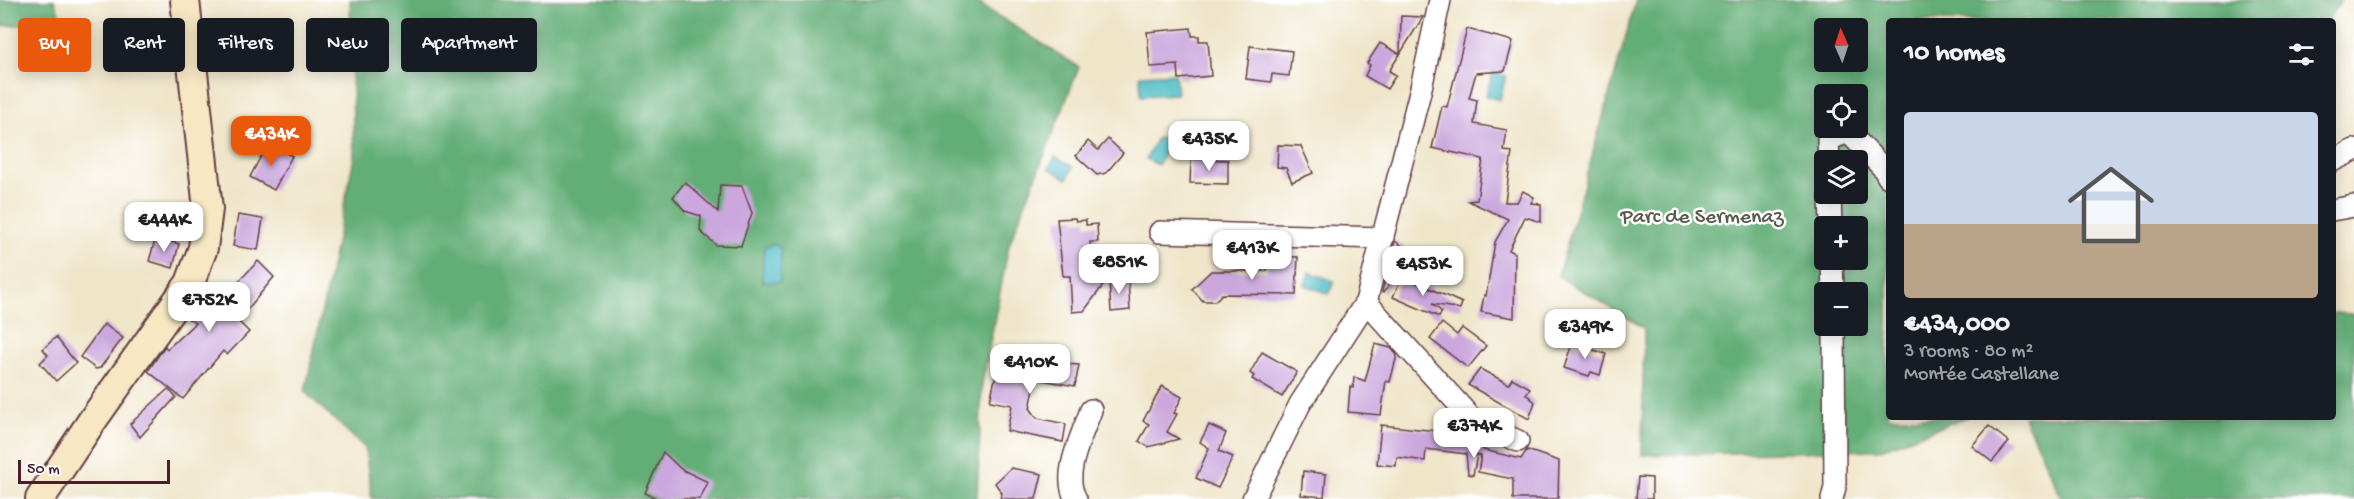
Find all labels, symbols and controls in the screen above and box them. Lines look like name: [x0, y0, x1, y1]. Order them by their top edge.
chip: Buy: [18, 18, 91, 72]
chip: Rent: [103, 18, 185, 72]
chip: Filters: [197, 18, 294, 72]
chip: New: [306, 18, 389, 72]
chip: Apartment: [401, 18, 537, 72]
north arrow: [1814, 18, 1868, 72]
map controls: [1814, 18, 1868, 336]
icon: filters: [2285, 38, 2318, 71]
text: 10 homes: [1904, 39, 2004, 70]
button: locate: [1814, 84, 1868, 138]
pin: €434K: [229, 116, 313, 167]
pin: €435K: [1167, 121, 1251, 172]
text: €434K: [245, 124, 297, 147]
text: €435K: [1182, 129, 1236, 152]
button: layers: [1814, 150, 1868, 204]
icon: home: [2057, 151, 2165, 259]
pin: €444K: [122, 202, 206, 253]
park label: Parc de Sermenaz: [1620, 205, 1785, 231]
text: €444K: [138, 210, 190, 233]
button: +: [1814, 216, 1868, 270]
pin: €413K: [1210, 230, 1294, 281]
text: €413K: [1227, 238, 1277, 261]
pin: €851K: [1077, 244, 1161, 295]
pin: €453K: [1381, 246, 1465, 297]
text: €851K: [1093, 252, 1145, 275]
text: €453K: [1396, 254, 1450, 277]
pin: €752K: [167, 282, 251, 333]
button: −: [1814, 282, 1868, 336]
text: €752K: [182, 290, 236, 313]
pin: €349K: [1543, 309, 1627, 360]
text: €434,000: [1904, 310, 2010, 341]
text: €349K: [1559, 317, 1611, 340]
text: 3 rooms · 80 m²: [1904, 341, 2033, 364]
pin: €410K: [988, 344, 1072, 395]
text: €410K: [1004, 352, 1056, 375]
text: Montée Castellane: [1904, 364, 2059, 387]
pin: €374K: [1432, 408, 1516, 459]
text: €374K: [1447, 416, 1501, 439]
scale bar: [18, 457, 170, 484]
text: 50 m: [27, 461, 60, 480]

